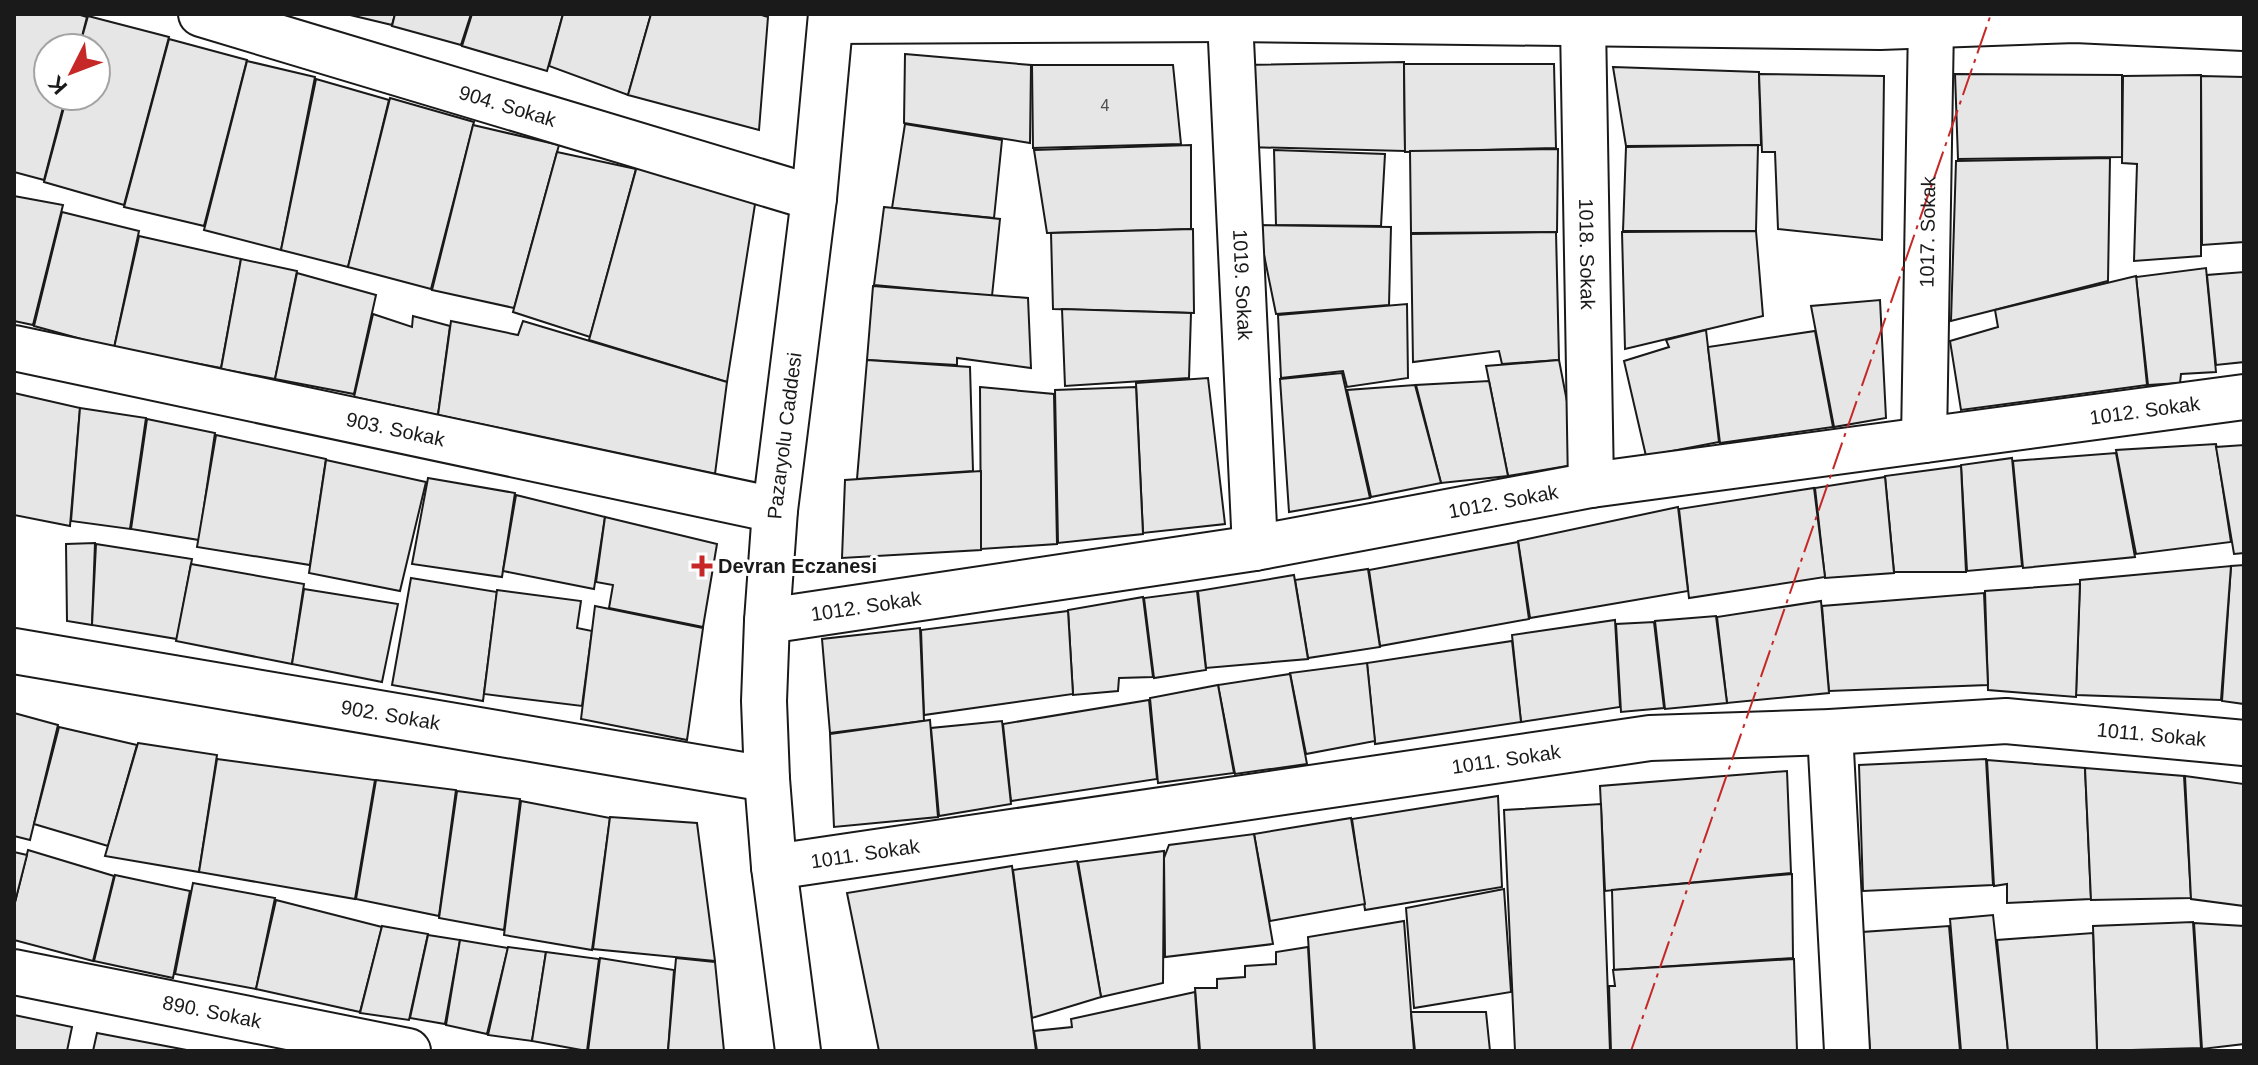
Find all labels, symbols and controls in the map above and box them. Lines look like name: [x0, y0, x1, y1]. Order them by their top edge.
north arrow: [32, 32, 112, 112]
text: K: [43, 71, 72, 99]
street label: 904. Sokak: [456, 81, 560, 131]
house number: 4: [1101, 97, 1110, 114]
street label: 1017. Sokak: [1916, 175, 1939, 288]
street label: 1018. Sokak: [1575, 198, 1599, 311]
street label: 1019. Sokak: [1229, 229, 1256, 342]
street label: Pazaryolu Caddesi: [763, 351, 806, 520]
street label: 1012. Sokak: [2088, 392, 2202, 429]
street label: 903. Sokak: [344, 408, 448, 451]
street label: 1012. Sokak: [1447, 480, 1561, 523]
place label: Devran Eczanesi: [718, 555, 877, 577]
marker: Devran Eczanesi: [693, 557, 711, 575]
street label: 1012. Sokak: [809, 587, 924, 625]
street label: 902. Sokak: [339, 696, 443, 734]
street label: 1011. Sokak: [2096, 718, 2208, 751]
street label: 1011. Sokak: [1450, 740, 1563, 778]
street label: 1011. Sokak: [809, 835, 922, 872]
street label: 890. Sokak: [161, 991, 264, 1033]

